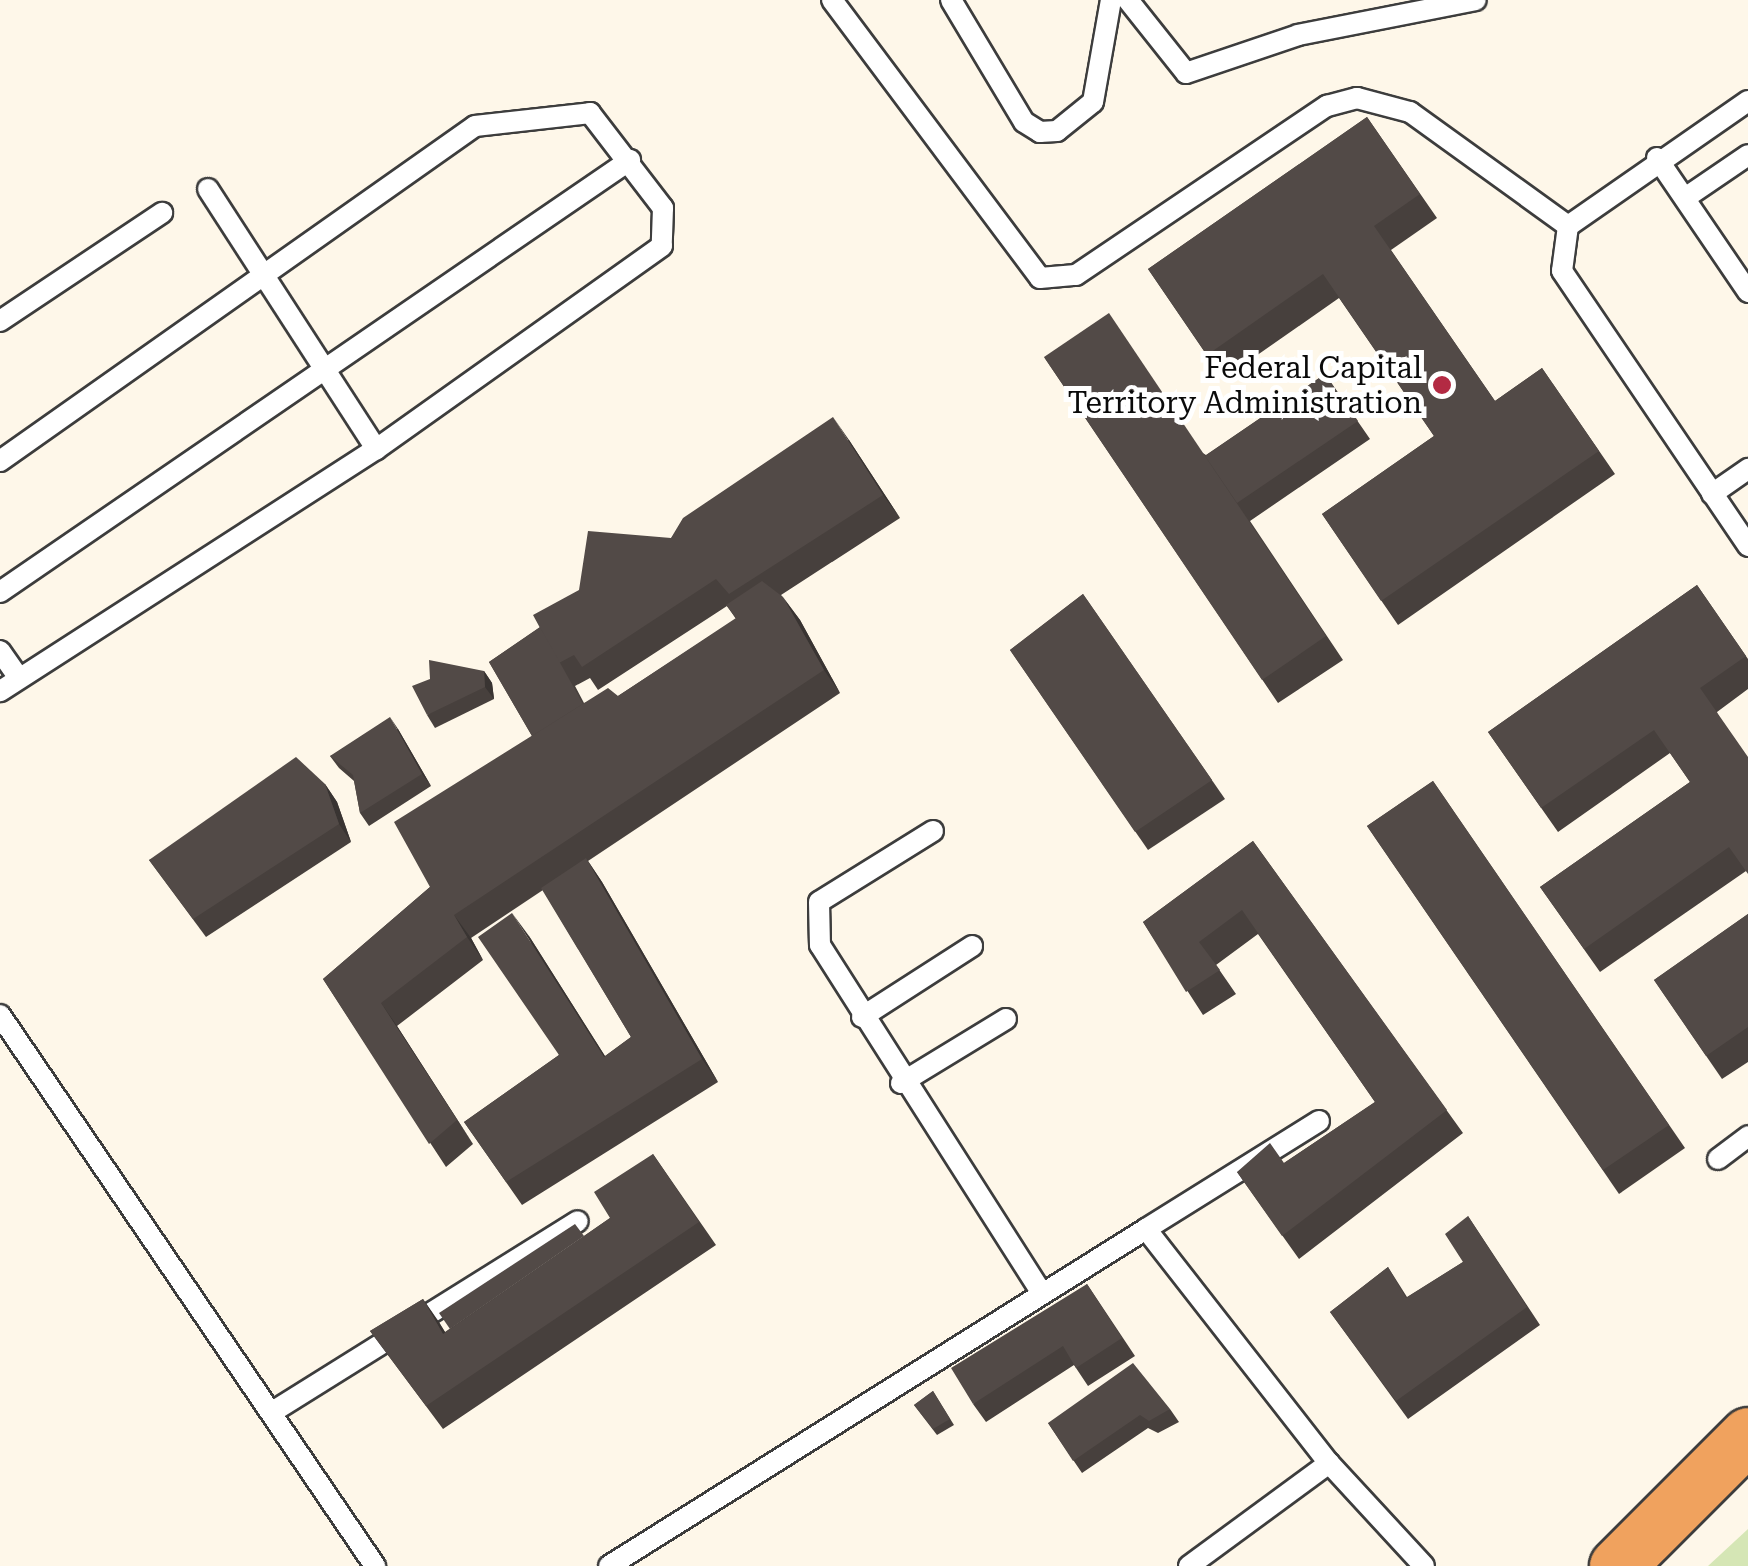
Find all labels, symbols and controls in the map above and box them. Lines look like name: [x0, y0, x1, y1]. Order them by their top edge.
place label: Federal Capital Territory Administration: [1067, 350, 1422, 420]
marker: Federal Capital Territory Administration: [1431, 374, 1453, 396]

